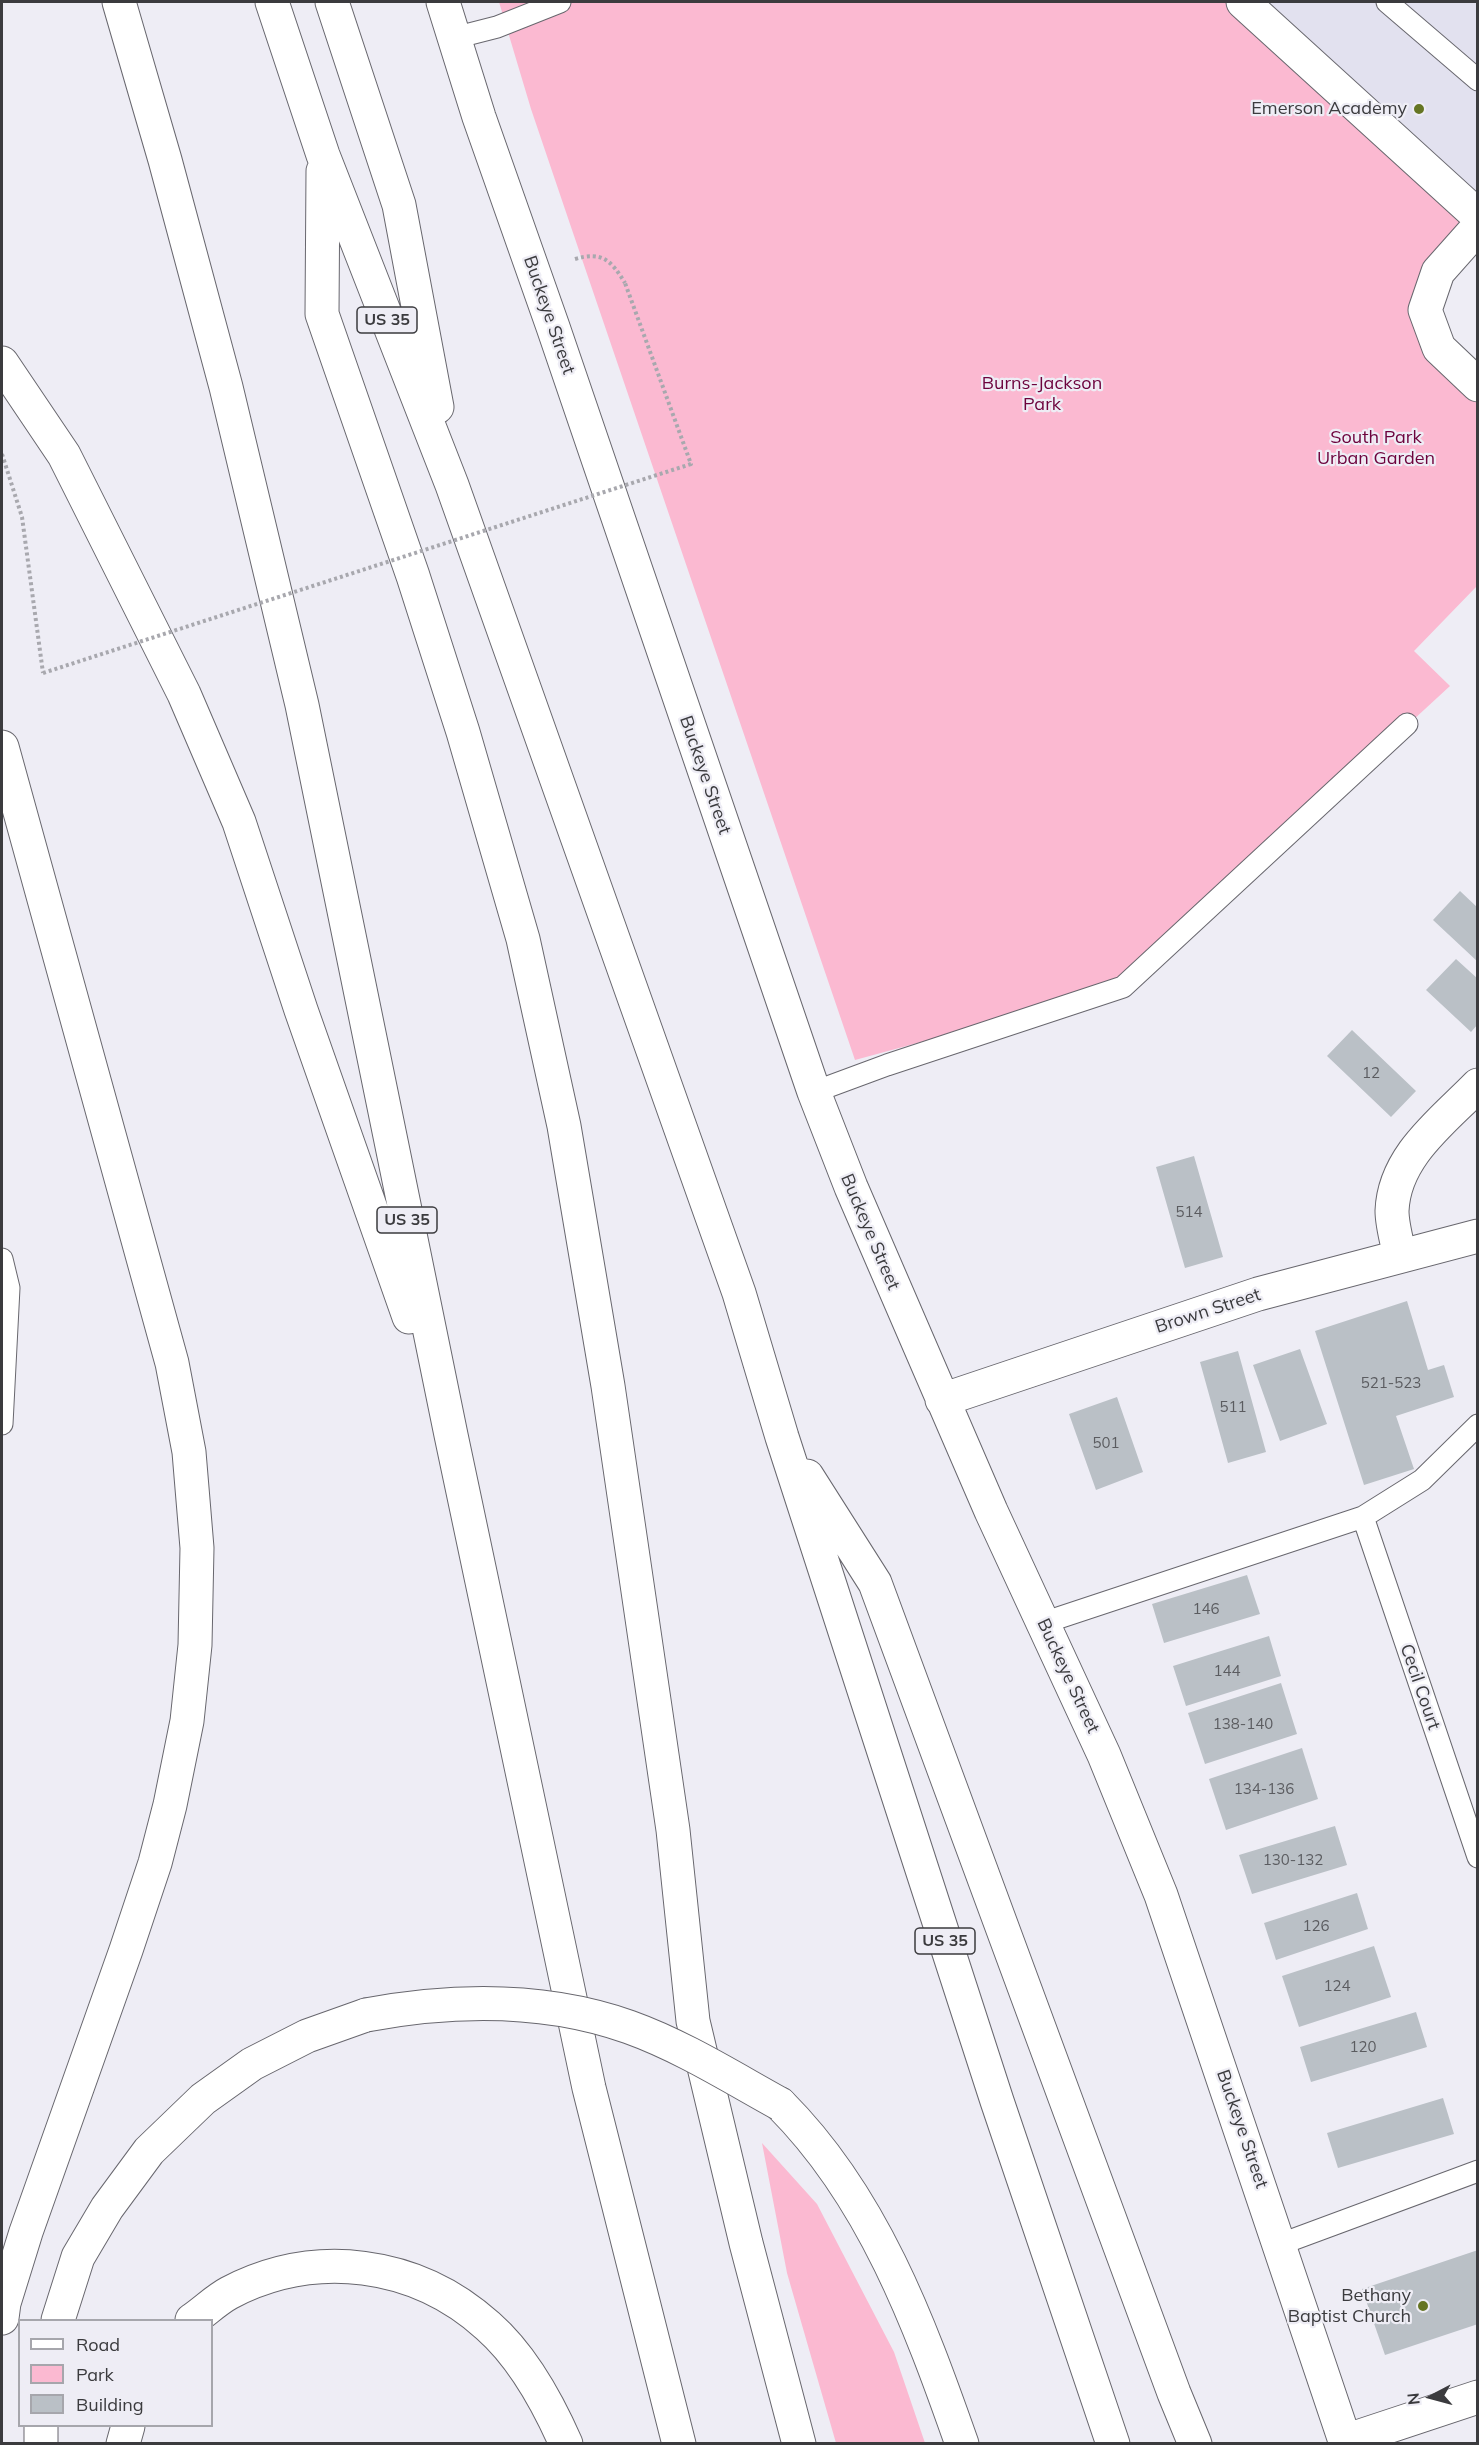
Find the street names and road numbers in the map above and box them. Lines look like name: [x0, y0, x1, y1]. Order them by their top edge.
street label: Buckeye Street: [519, 253, 579, 377]
road number: US 35: [357, 307, 417, 333]
street label: Buckeye Street: [675, 713, 735, 837]
street label: Buckeye Street: [836, 1171, 904, 1293]
road number: US 35: [377, 1207, 437, 1233]
street label: Brown Street: [1153, 1284, 1263, 1338]
street label: Buckeye Street: [1032, 1615, 1104, 1737]
street label: Cecil Court: [1395, 1641, 1445, 1733]
road number: US 35: [915, 1928, 975, 1954]
street label: Buckeye Street: [1212, 2067, 1272, 2191]

